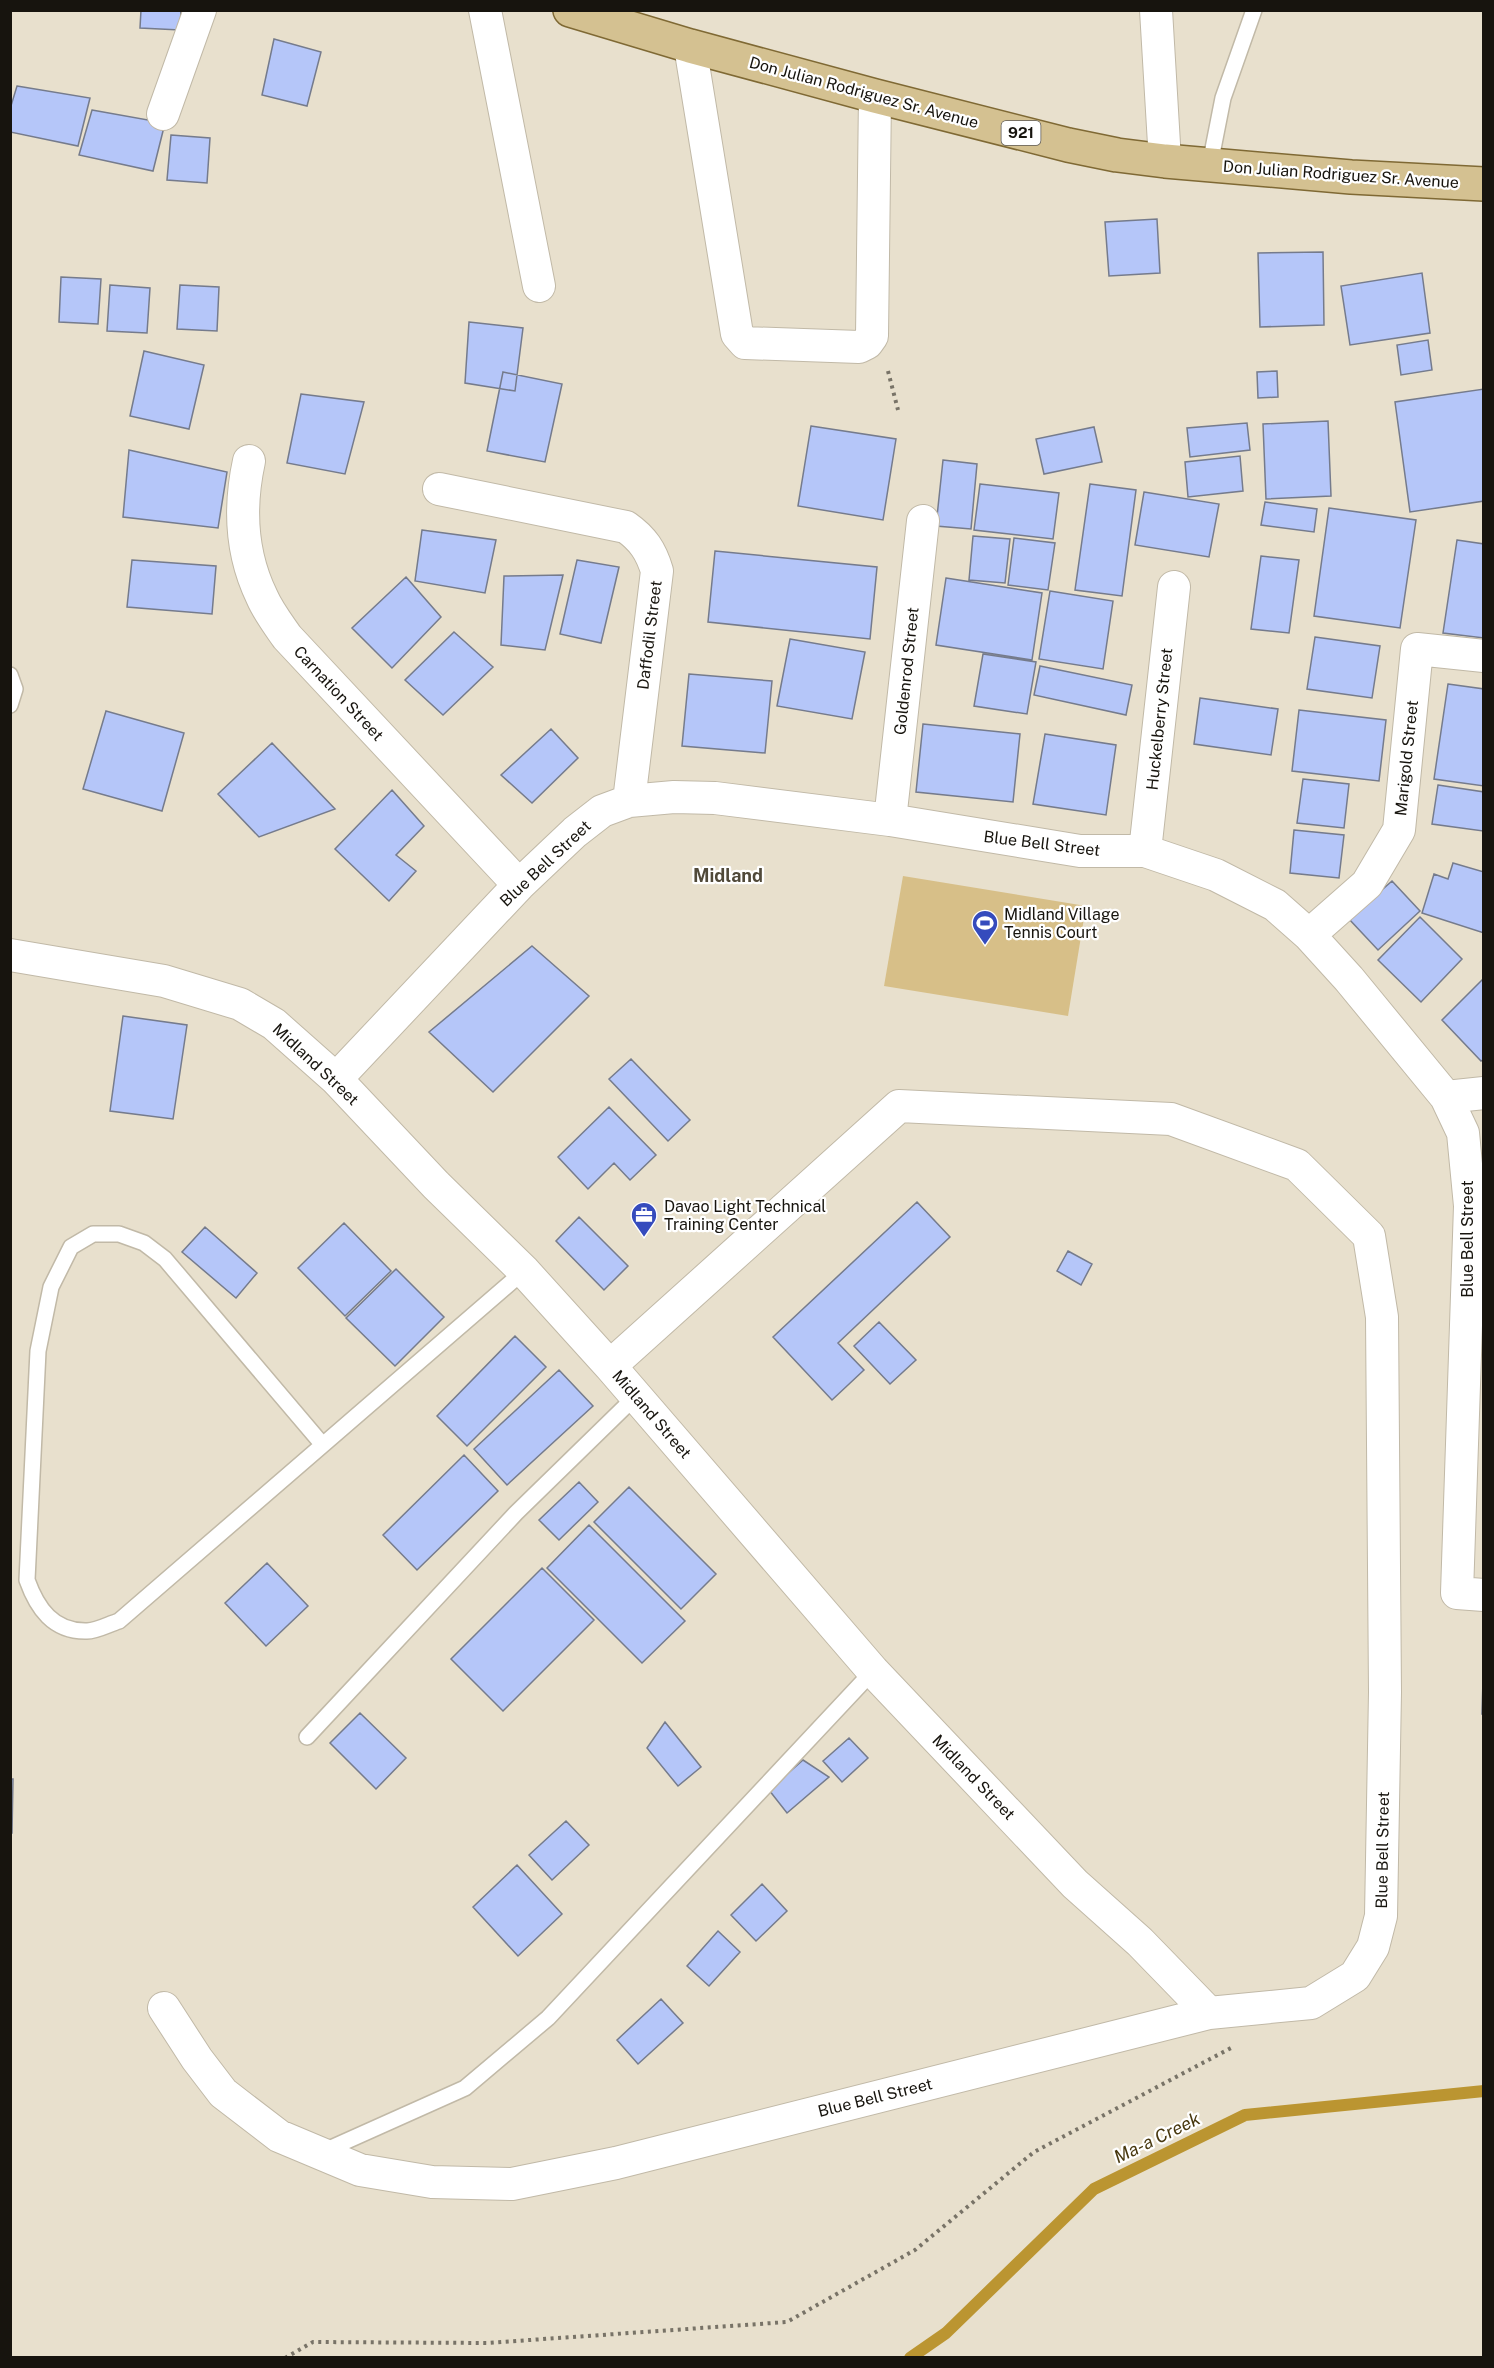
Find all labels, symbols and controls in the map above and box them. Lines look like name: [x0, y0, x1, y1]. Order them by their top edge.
street label: Don Julian Rodriguez Sr. Avenue: [747, 53, 981, 132]
road number: 921: [1002, 121, 1040, 145]
street label: Don Julian Rodriguez Sr. Avenue: [1222, 157, 1460, 192]
street label: Daffodil Street: [633, 579, 666, 691]
street label: Goldenrod Street: [890, 606, 923, 736]
street label: Carnation Street: [290, 642, 387, 745]
street label: Huckelberry Street: [1143, 647, 1176, 791]
street label: Marigold Street: [1391, 699, 1422, 817]
street label: Blue Bell Street: [496, 816, 595, 910]
street label: Blue Bell Street: [983, 827, 1101, 860]
district label: Midland: [693, 865, 763, 886]
place label: Midland Village Tennis Court: [1004, 905, 1120, 942]
sports icon: Midland Village Tennis Court: [970, 908, 1000, 946]
street label: Midland Street: [269, 1020, 363, 1109]
street label: Blue Bell Street: [1458, 1180, 1477, 1298]
place label: Davao Light Technical Training Center: [664, 1197, 826, 1234]
office icon: Davao Light Technical Training Center: [629, 1200, 659, 1238]
street label: Midland Street: [608, 1366, 695, 1462]
street label: Midland Street: [928, 1731, 1019, 1824]
street label: Blue Bell Street: [1372, 1791, 1393, 1909]
street label: Blue Bell Street: [816, 2074, 934, 2121]
water label: Ma-a Creek: [1110, 2108, 1204, 2167]

